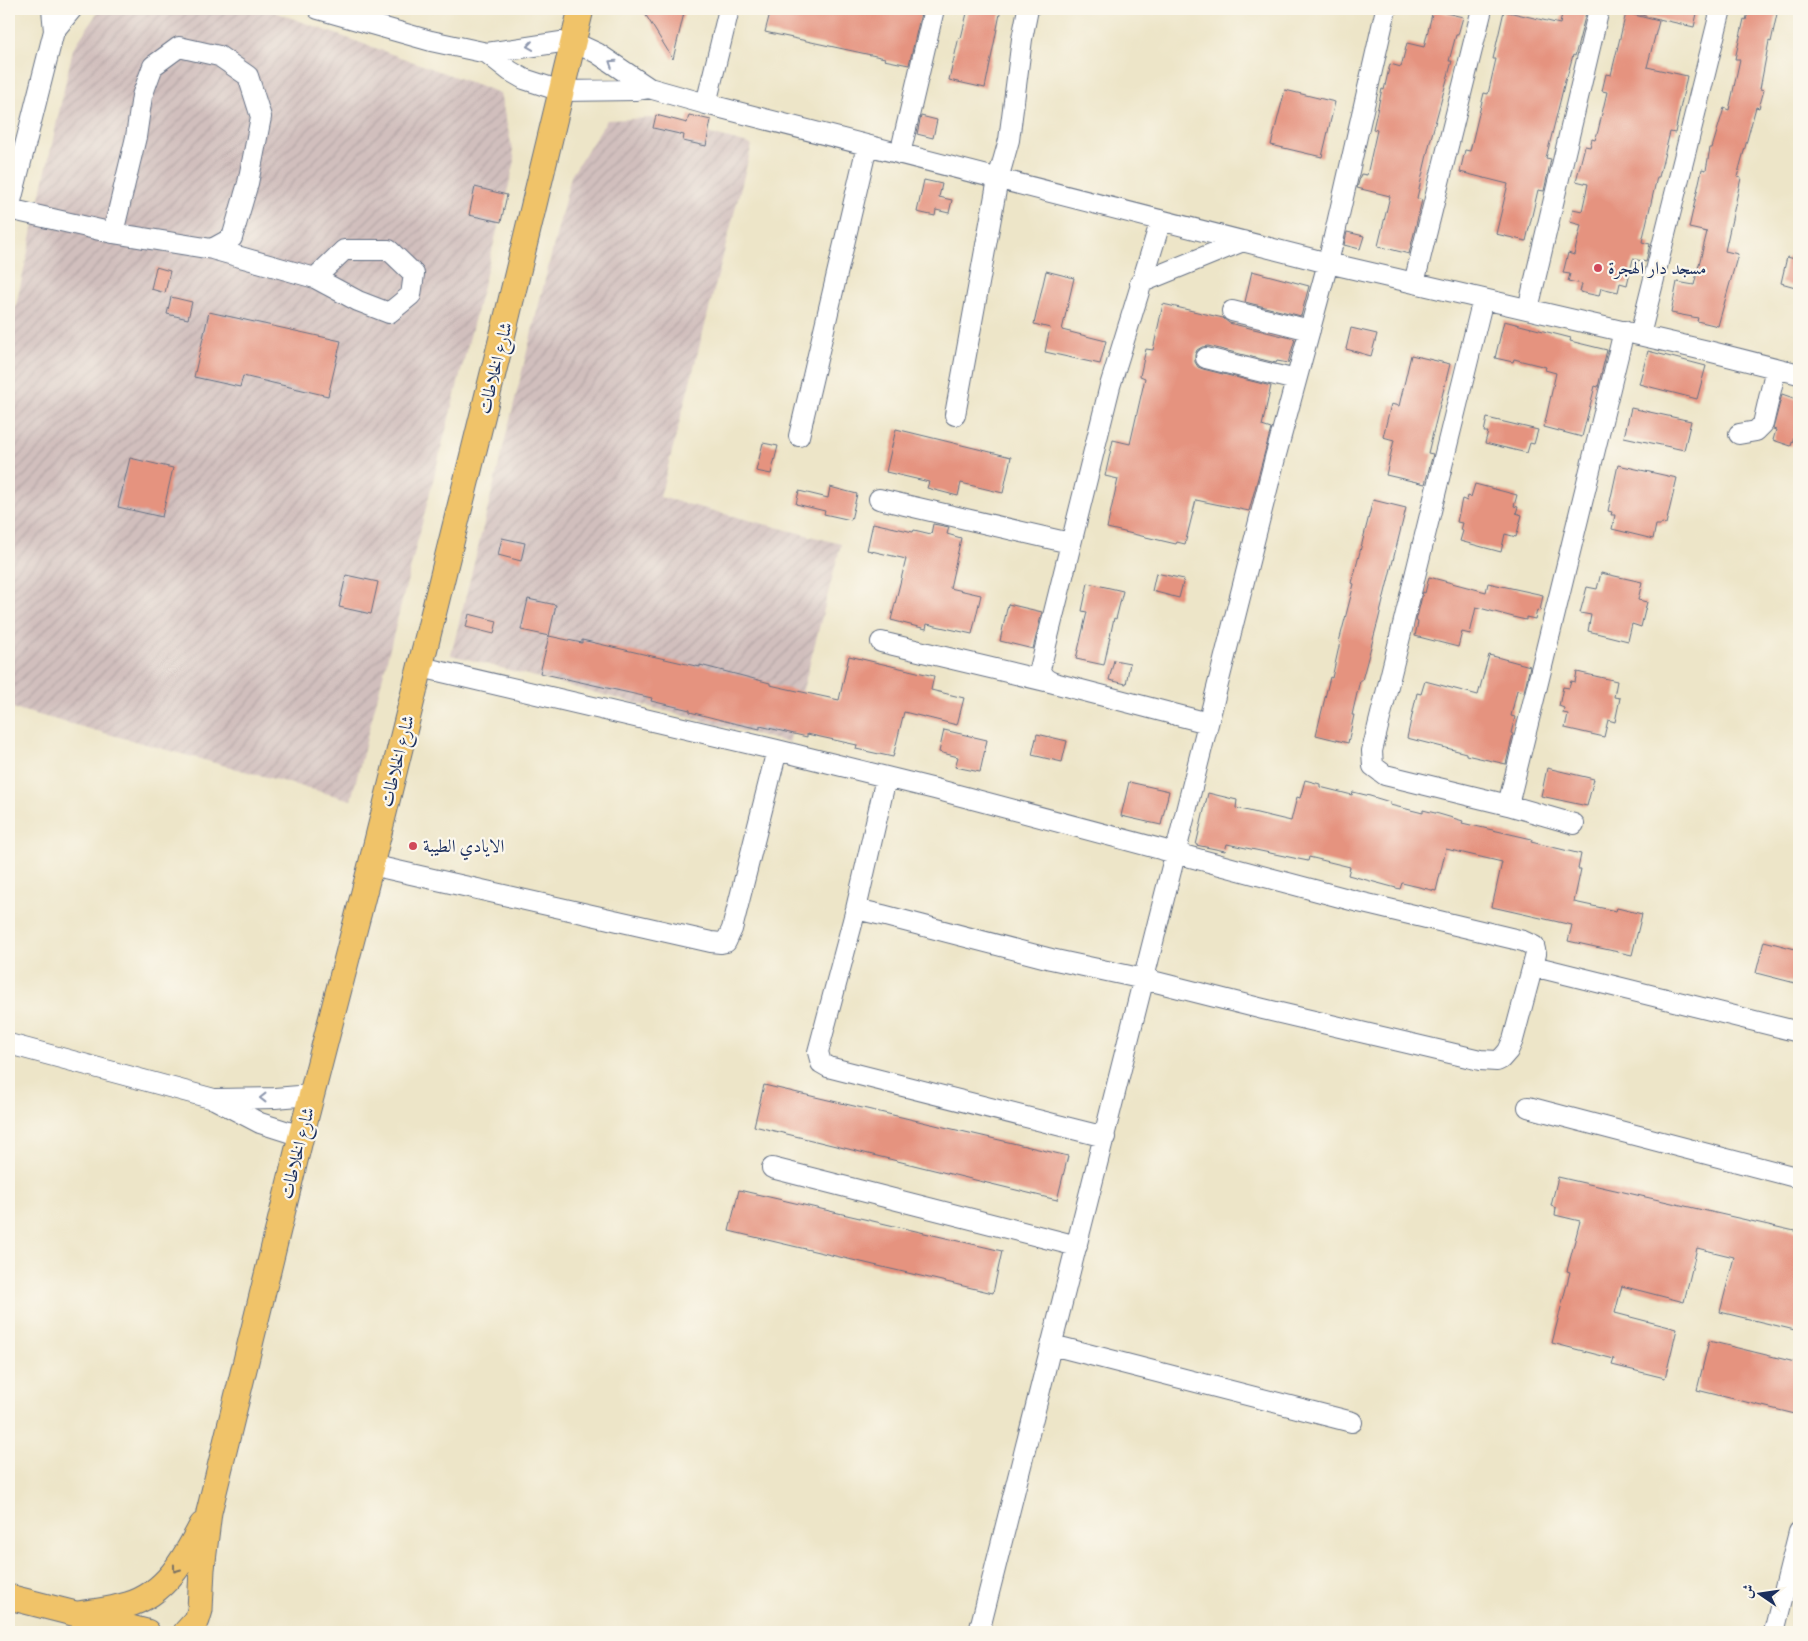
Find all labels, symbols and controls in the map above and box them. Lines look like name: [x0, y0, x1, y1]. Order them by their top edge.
one-way arrow: [525, 40, 533, 51]
one-way arrow: [608, 60, 618, 69]
place label: مسجد دار الهجرة: [1608, 254, 1707, 281]
marker: مسجد دار الهجرة: [1592, 262, 1604, 274]
street label: شارع الخلاطات: [470, 319, 521, 417]
street label: شارع الخلاطات: [372, 712, 423, 810]
place label: الايادي الطيبة: [423, 832, 504, 861]
marker: الايادي الطيبة: [407, 840, 419, 852]
one-way arrow: [259, 1093, 266, 1103]
street label: شارع الخلاطات: [272, 1104, 323, 1202]
one-way arrow: [173, 1563, 182, 1573]
north arrow: [1736, 1568, 1786, 1618]
text: ش: [1736, 1582, 1759, 1600]

